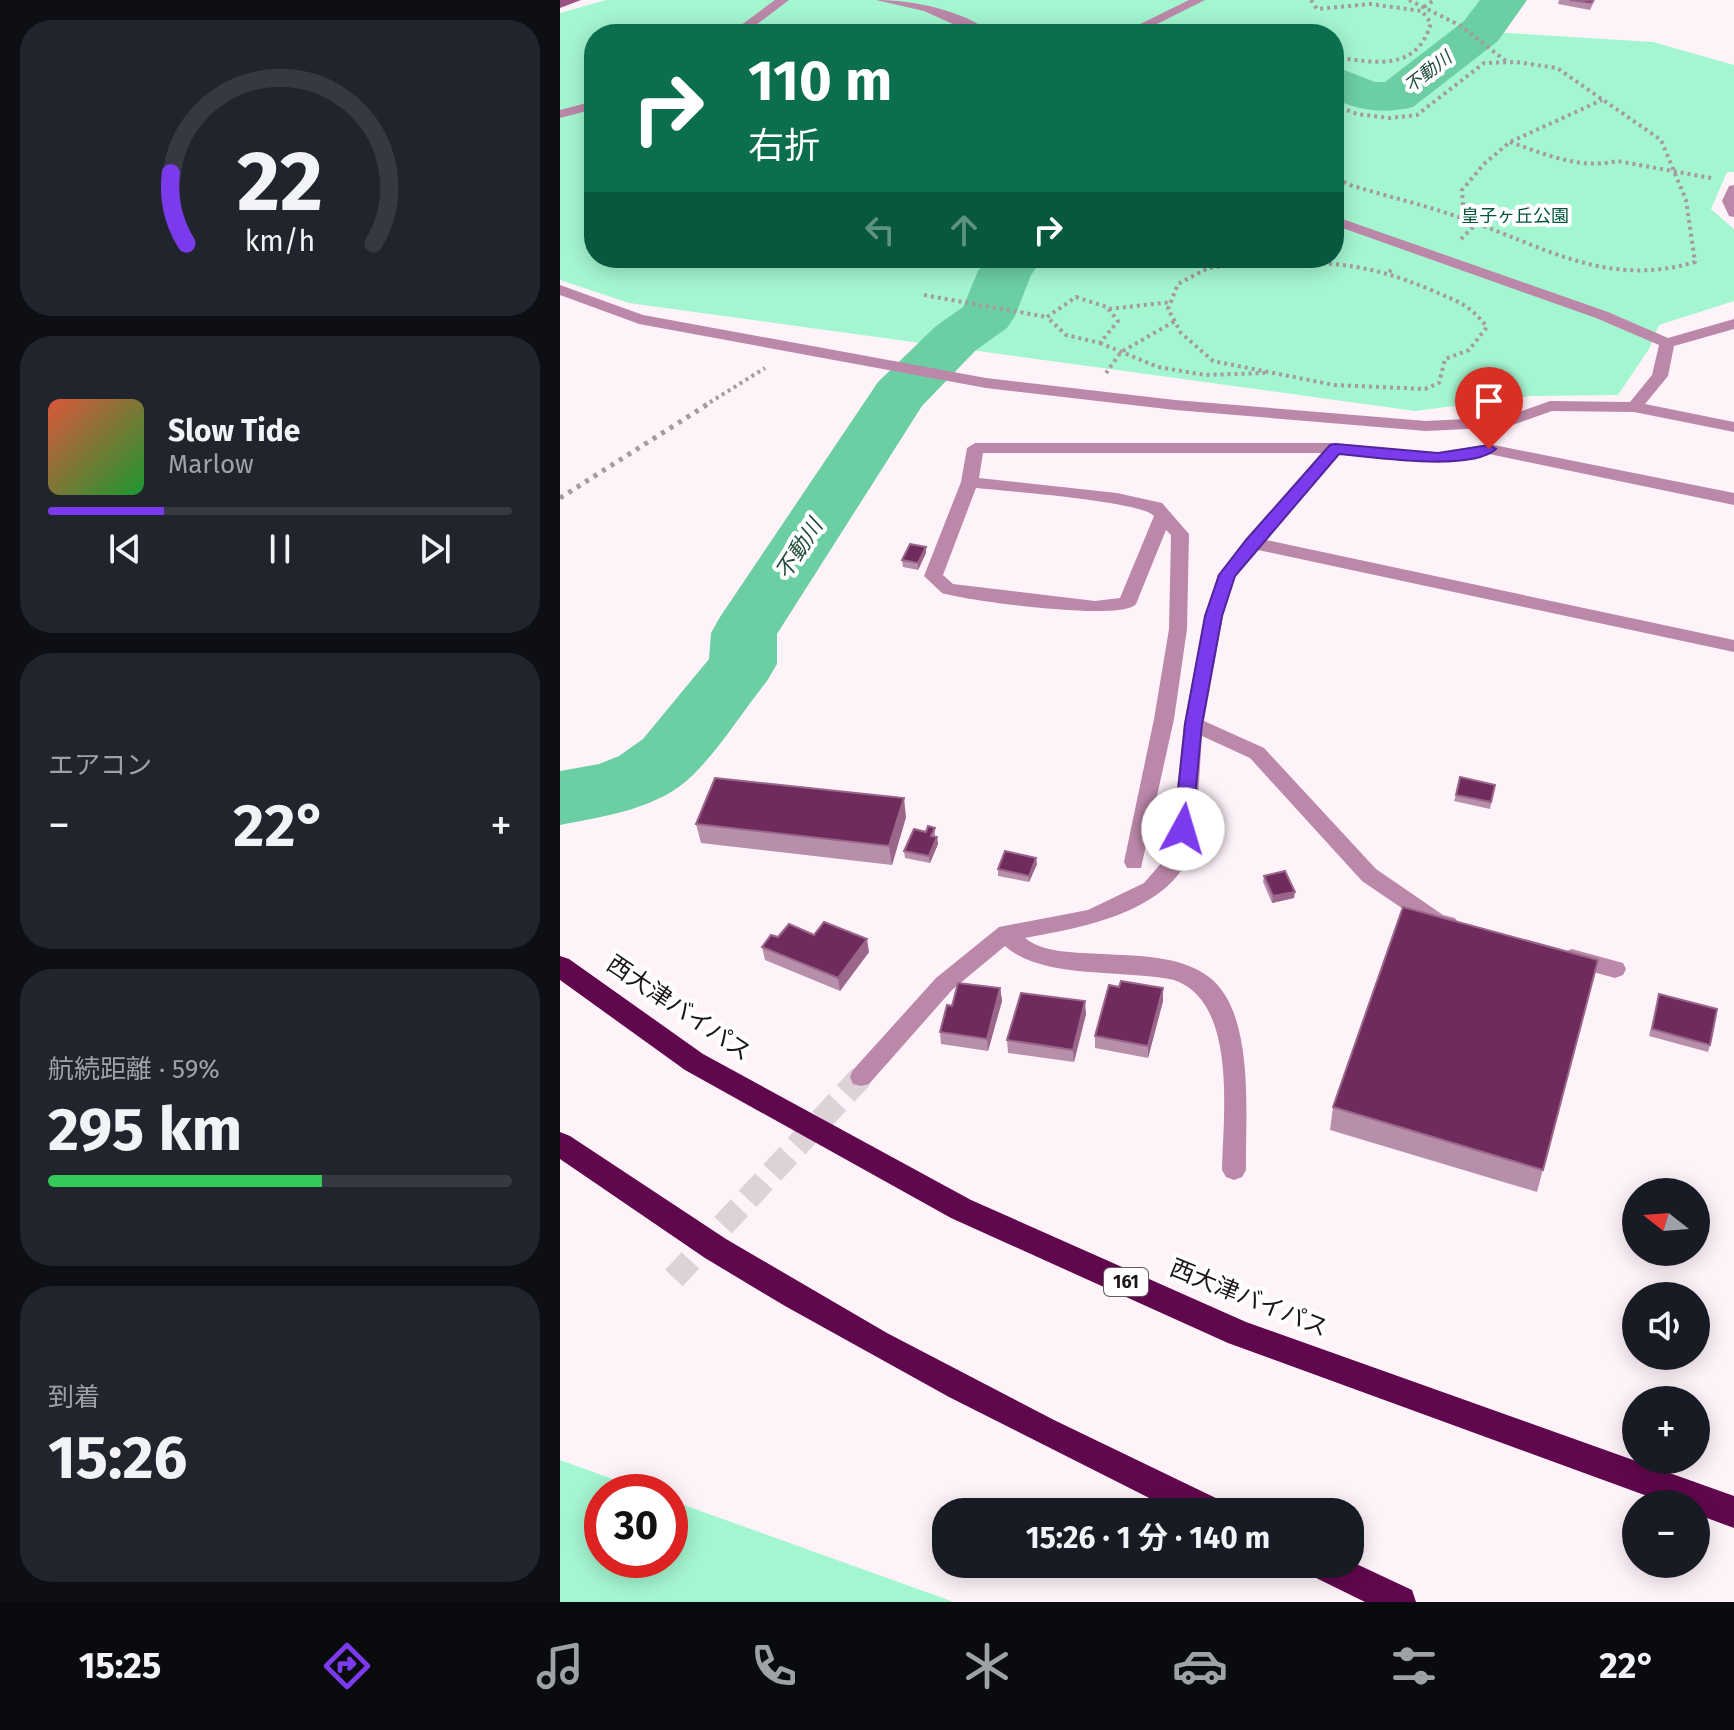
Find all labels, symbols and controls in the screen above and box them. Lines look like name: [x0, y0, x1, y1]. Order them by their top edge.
water label: 不動川: [1400, 45, 1458, 97]
text: 110 m: [748, 48, 892, 115]
icon: right: [616, 56, 720, 160]
text: 右折: [748, 124, 820, 168]
text: 22: [237, 132, 323, 232]
park label: 皇子ヶ丘公園: [1461, 205, 1569, 227]
icon: left: [858, 208, 902, 252]
icon: ahead: [942, 208, 986, 252]
icon: right: [1026, 208, 1070, 252]
text: km/h: [245, 224, 315, 259]
pin: [1455, 367, 1523, 449]
icon: arrive: [1467, 379, 1511, 423]
text: Slow Tide: [168, 413, 300, 449]
text: Marlow: [168, 449, 254, 480]
water label: 不動川: [770, 512, 829, 584]
icon: previous: [103, 527, 147, 571]
icon: pause: [258, 527, 302, 571]
icon: next: [413, 527, 457, 571]
text: エアコン: [48, 750, 152, 781]
position arrow: [1141, 787, 1225, 871]
text: 22°: [233, 790, 327, 862]
text: −: [48, 799, 70, 852]
text: +: [490, 799, 512, 852]
street label: 西大津バイパス: [602, 950, 756, 1066]
text: 航続距離 · 59%: [48, 1054, 220, 1085]
text: 295 km: [48, 1094, 242, 1166]
north arrow: [1622, 1178, 1710, 1266]
map controls: [1622, 1178, 1710, 1578]
street label: 西大津バイパス: [1166, 1254, 1332, 1342]
road number: 161: [1104, 1268, 1148, 1296]
button: sound: [1622, 1282, 1710, 1370]
text: 到着: [48, 1382, 100, 1413]
button: +: [1622, 1386, 1710, 1474]
text: 15:26: [48, 1422, 187, 1494]
speed limit sign: 30: [584, 1474, 688, 1578]
button: −: [1622, 1490, 1710, 1578]
text: 15:26 · 1 分 · 140 m: [1026, 1520, 1270, 1556]
icon: directions: [319, 1638, 375, 1694]
icon: music: [532, 1638, 588, 1694]
icon: phone: [746, 1638, 802, 1694]
icon: climate: [959, 1638, 1015, 1694]
icon: car: [1172, 1638, 1228, 1694]
icon: filters: [1386, 1638, 1442, 1694]
text: 15:25: [79, 1644, 161, 1688]
text: 22°: [1599, 1644, 1655, 1688]

